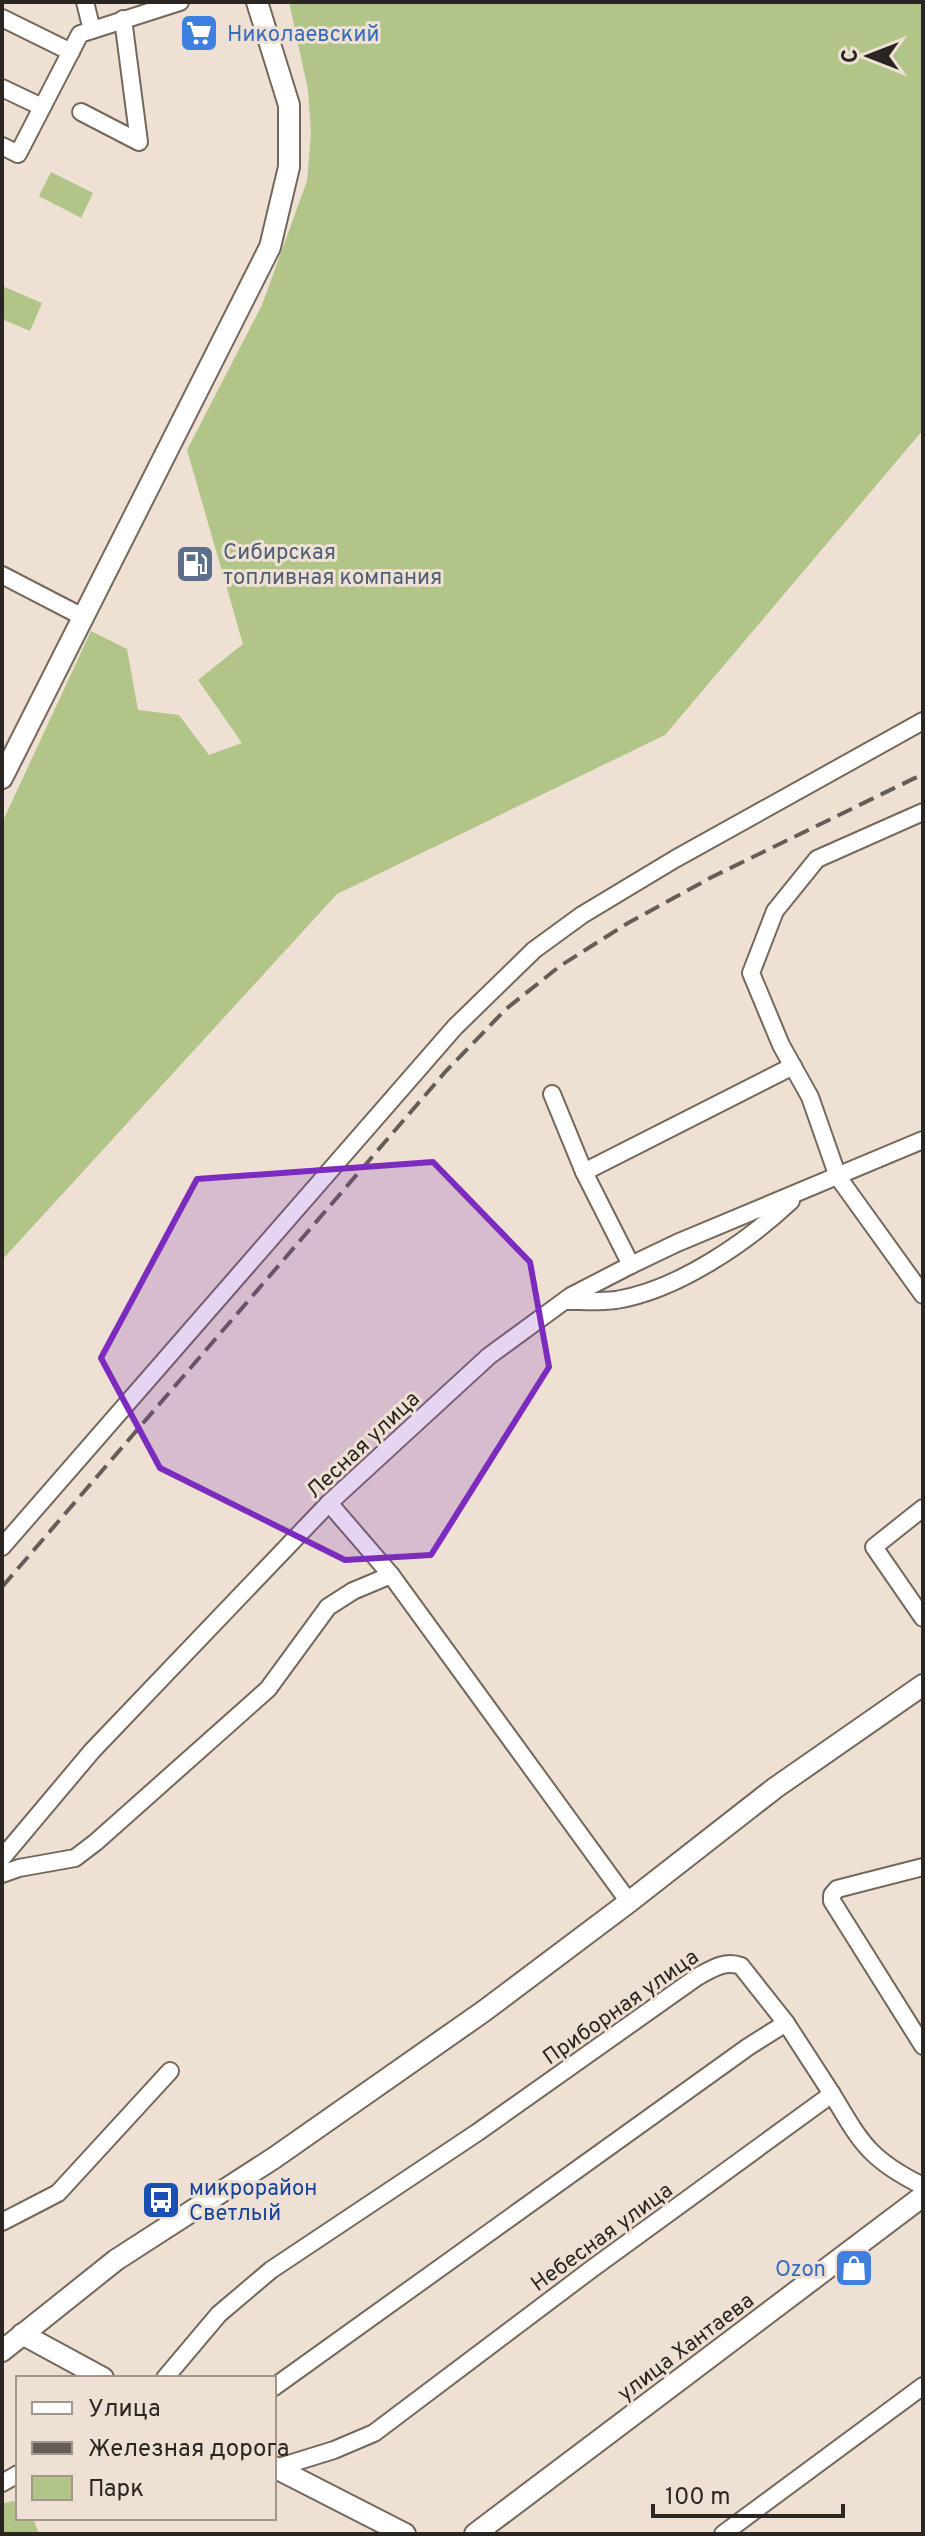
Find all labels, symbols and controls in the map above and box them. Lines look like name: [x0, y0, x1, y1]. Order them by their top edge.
supermarket icon: Николаевский: [178, 12, 220, 54]
north arrow: [829, 16, 909, 96]
place label: Николаевский: [227, 22, 379, 49]
text: С: [838, 49, 865, 63]
place label: Сибирская топливная компания: [223, 540, 442, 592]
fuel station icon: Сибирская топливная компания: [174, 543, 216, 585]
street label: Лесная улица: [301, 1386, 426, 1505]
street label: Приборная улица: [538, 1944, 705, 2072]
place label: микрорайон Светлый: [189, 2176, 317, 2228]
street label: Небесная улица: [526, 2178, 679, 2299]
bus stop icon: микрорайон Светлый: [140, 2179, 182, 2221]
shop icon: Ozon: [833, 2247, 875, 2289]
place label: Ozon: [775, 2257, 826, 2284]
street label: улица Хантаева: [613, 2288, 760, 2408]
legend: [16, 2376, 276, 2520]
text: Улица: [88, 2395, 161, 2425]
text: Железная дорога: [88, 2435, 289, 2465]
scale bar: [653, 2468, 843, 2518]
text: Парк: [88, 2475, 144, 2505]
text: 100 m: [665, 2483, 731, 2513]

